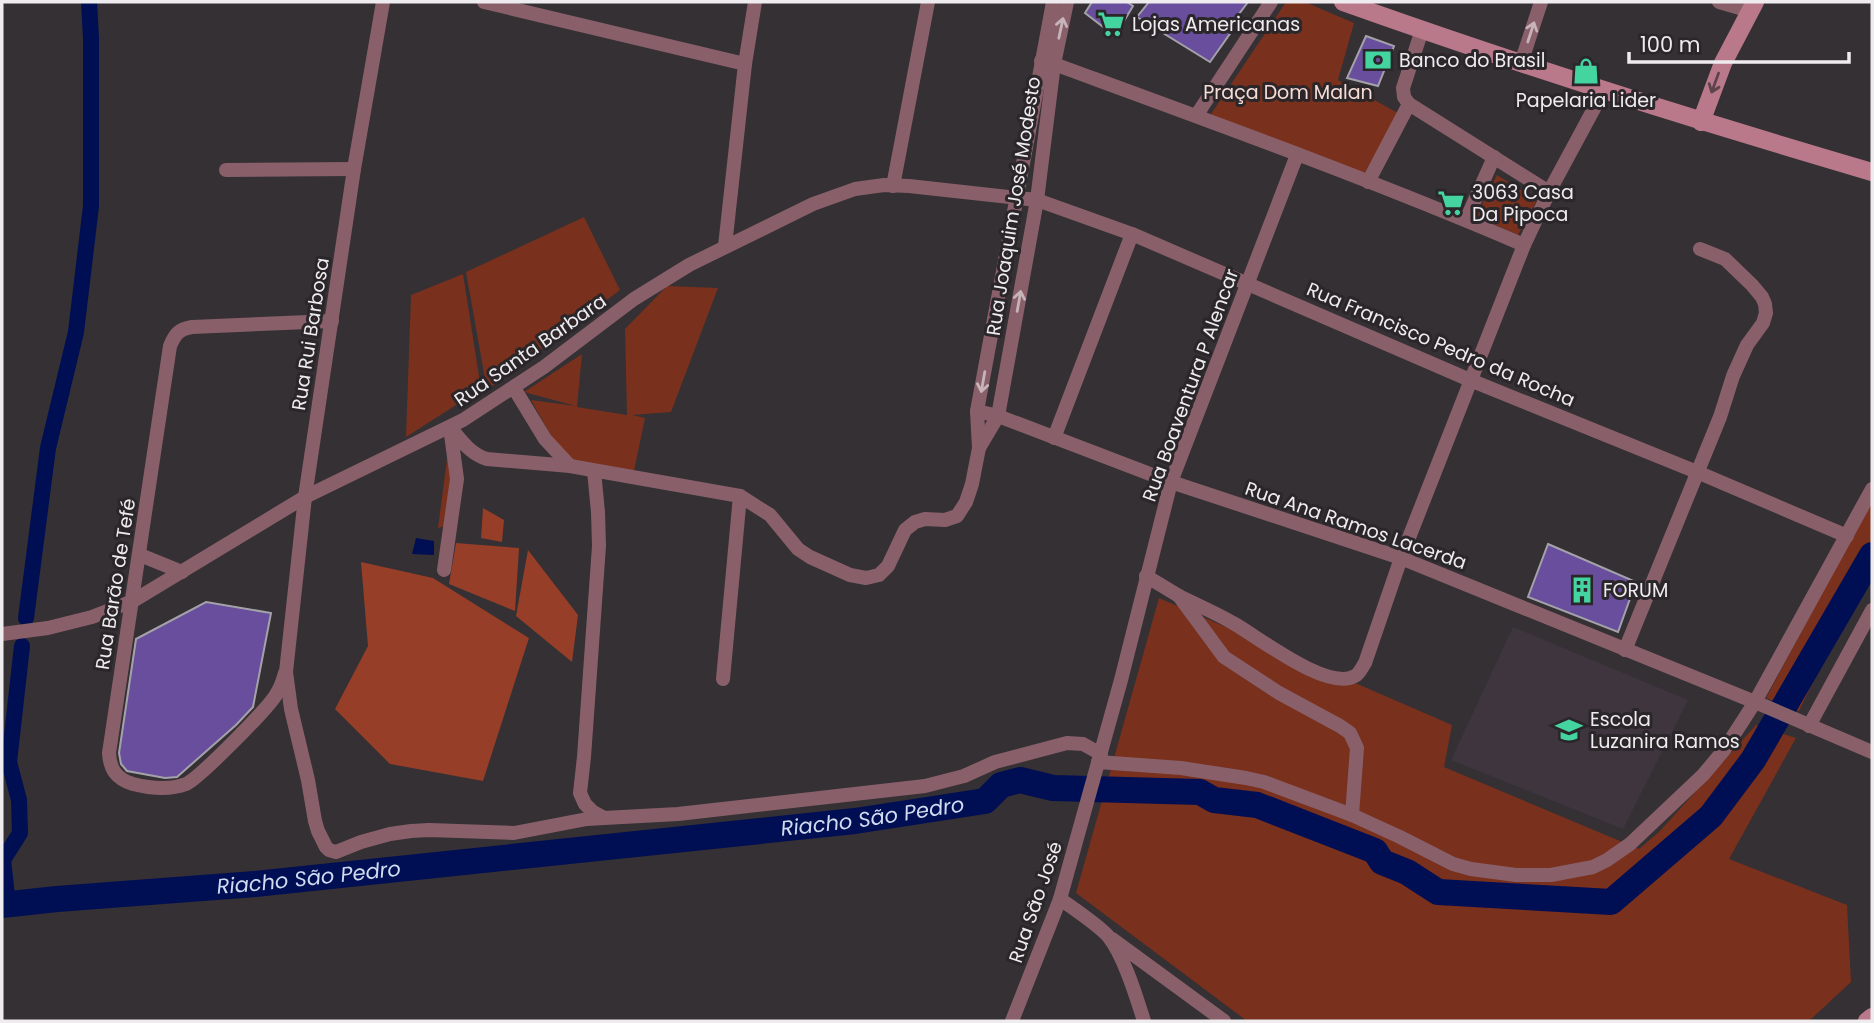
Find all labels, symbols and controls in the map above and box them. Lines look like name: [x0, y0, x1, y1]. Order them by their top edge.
supermarket icon: Lojas Americanas: [1096, 9, 1126, 39]
place label: Lojas Americanas: [1132, 11, 1300, 38]
one-way arrow: [1055, 17, 1069, 40]
scale bar: [1629, 21, 1850, 65]
one-way arrow: [1526, 22, 1539, 44]
text: 100 m: [1640, 30, 1700, 59]
bank icon: Banco do Brasil: [1363, 45, 1393, 75]
place label: Banco do Brasil: [1399, 47, 1545, 74]
shop icon: Papelaria Lider: [1571, 56, 1601, 86]
one-way arrow: [1708, 71, 1721, 93]
street label: Rua Joaquim José Modesto: [980, 74, 1047, 338]
park label: Praça Dom Malan: [1203, 79, 1373, 106]
place label: Papelaria Lider: [1516, 87, 1656, 114]
place label: 3063 Casa Da Pipoca: [1472, 179, 1574, 228]
supermarket icon: 3063 Casa Da Pipoca: [1436, 188, 1466, 218]
street label: Rua Rui Barbosa: [285, 256, 336, 412]
street label: Rua Boaventura P Alencar: [1136, 265, 1245, 505]
street label: Rua Francisco Pedro da Rocha: [1302, 276, 1579, 413]
street label: Rua Santa Barbara: [449, 288, 612, 413]
one-way arrow: [1013, 290, 1026, 313]
one-way arrow: [975, 370, 989, 393]
street label: Rua Ana Ramos Lacerda: [1241, 475, 1470, 576]
street label: Rua Barão de Tefé: [89, 496, 142, 672]
building icon: FORUM: [1567, 575, 1597, 605]
place label: FORUM: [1603, 577, 1668, 604]
place label: Escola Luzanira Ramos: [1590, 706, 1740, 755]
school or university icon: Escola Luzanira Ramos: [1554, 715, 1584, 745]
water label: Riacho São Pedro: [779, 789, 966, 843]
street label: Rua São José: [1002, 838, 1069, 967]
water label: Riacho São Pedro: [216, 854, 402, 901]

